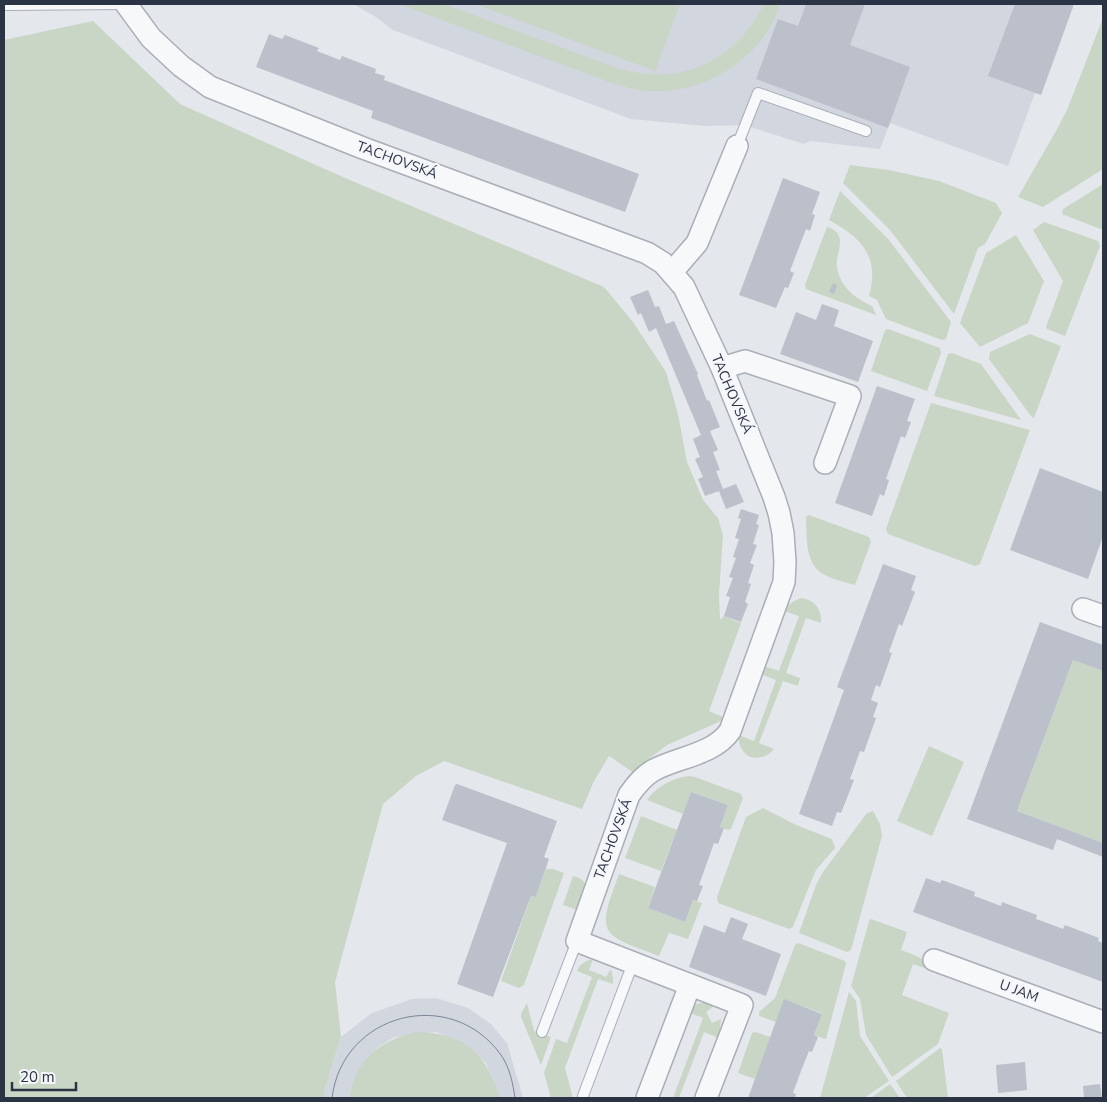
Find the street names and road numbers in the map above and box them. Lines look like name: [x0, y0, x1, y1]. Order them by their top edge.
street label: TACHOVSKÁ: [354, 137, 440, 183]
street label: TACHOVSKÁ: [707, 351, 757, 437]
street label: TACHOVSKÁ: [590, 796, 636, 882]
street label: U JAM: [997, 975, 1041, 1007]

